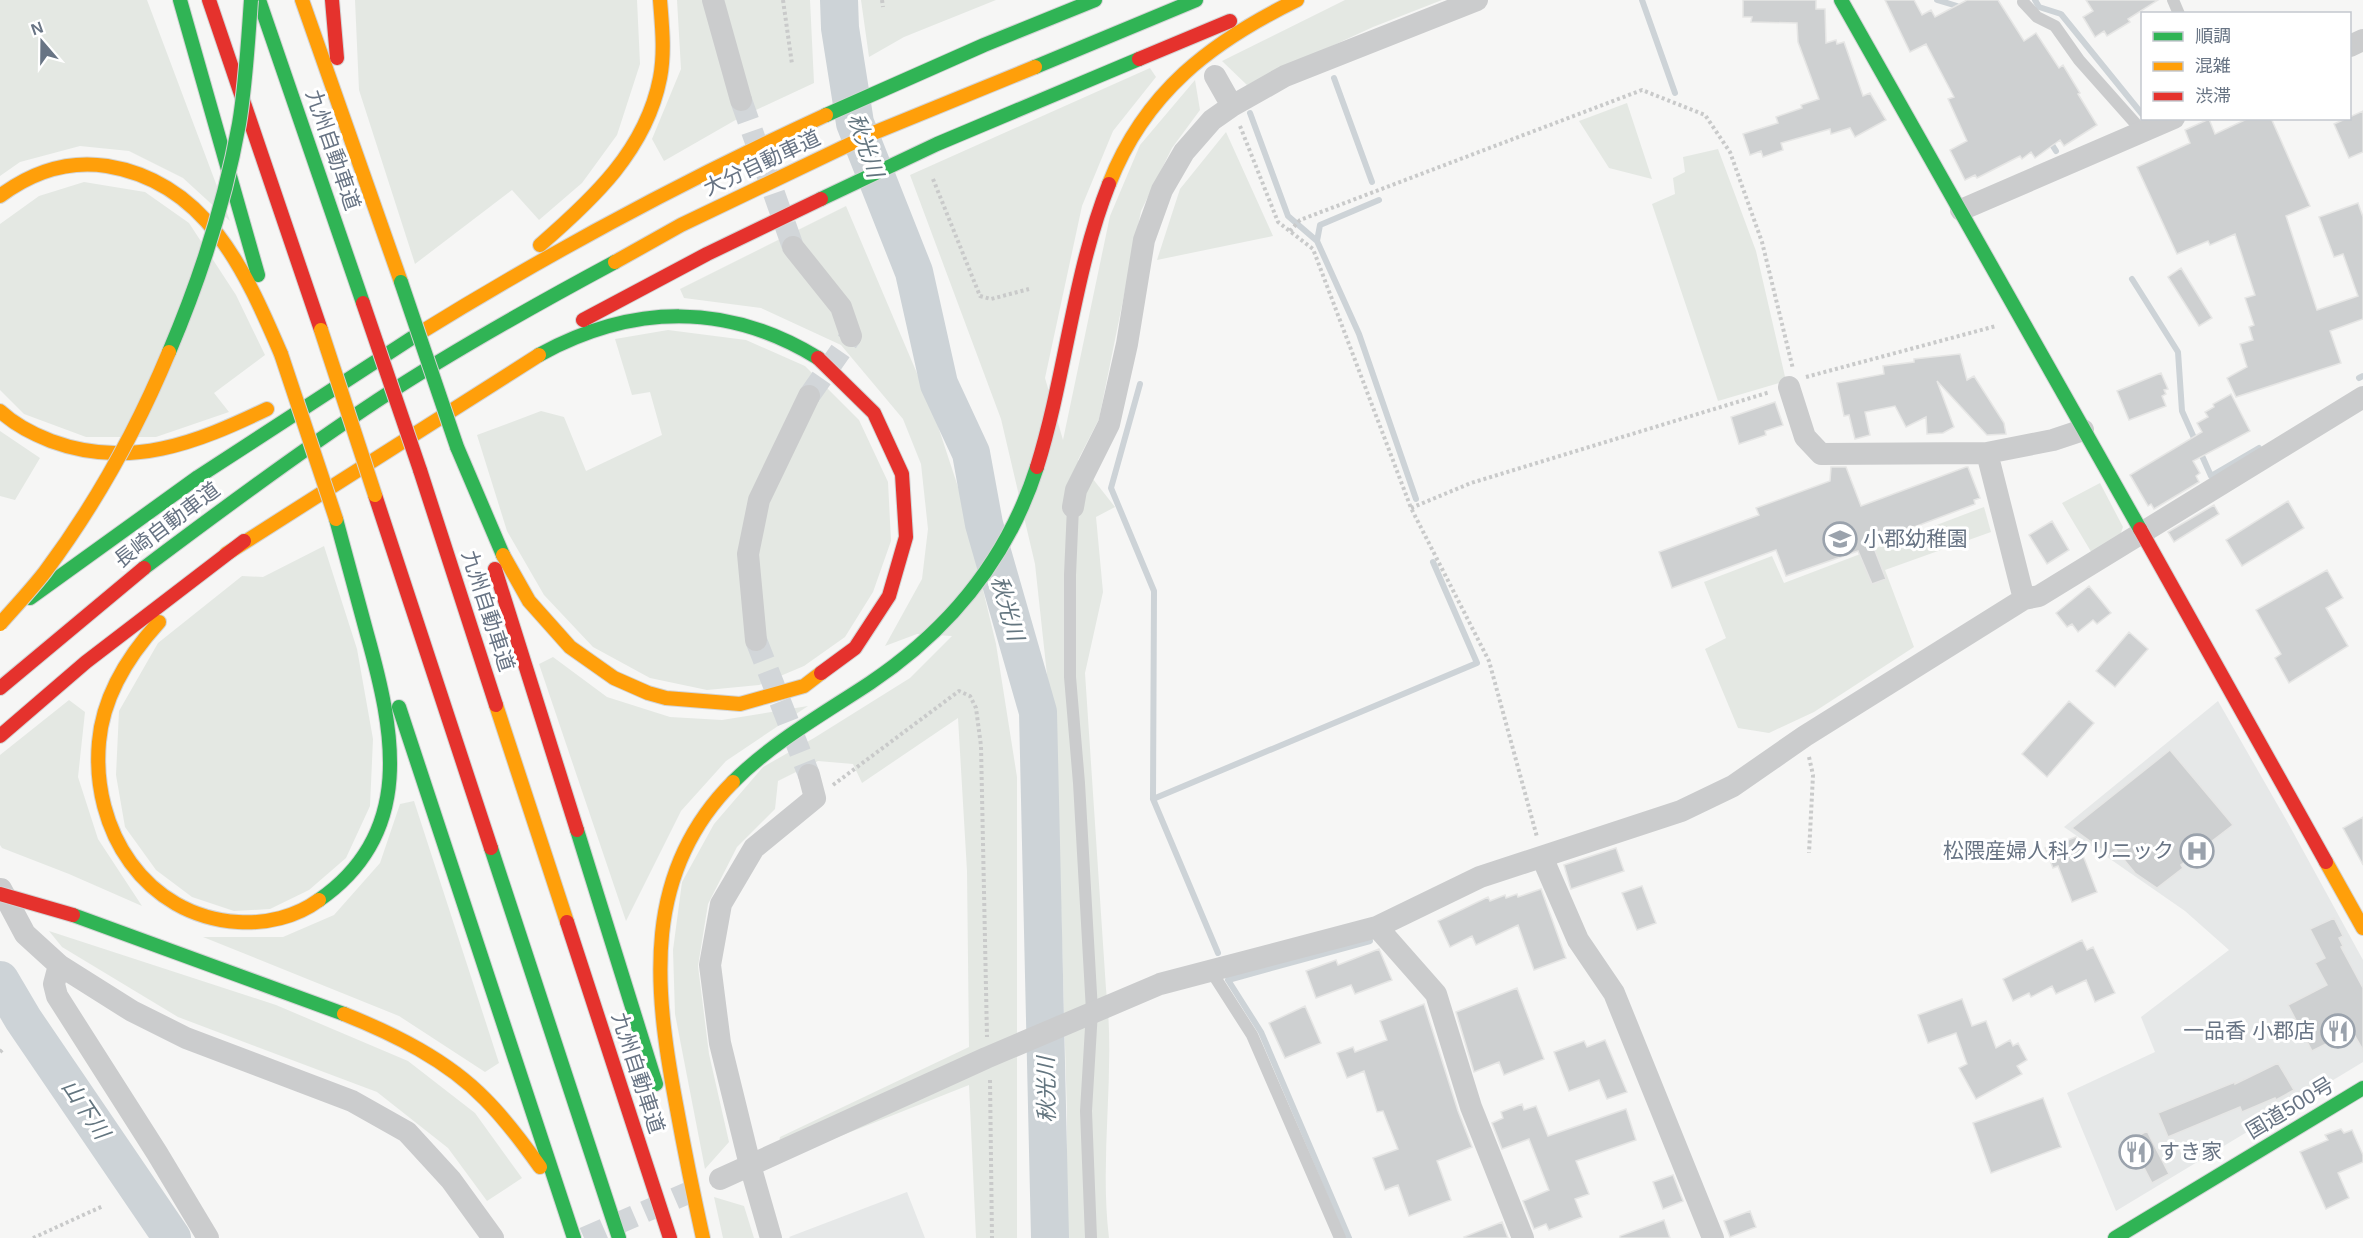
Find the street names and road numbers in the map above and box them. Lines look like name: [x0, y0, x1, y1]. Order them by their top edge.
street label: 九州自動車道: [302, 87, 365, 213]
street label: 大分自動車道: [700, 125, 824, 200]
street label: 長崎自動車道: [109, 478, 224, 572]
street label: 九州自動車道: [458, 547, 519, 674]
street label: 九州自動車道: [608, 1009, 669, 1136]
street label: 国道500号: [2242, 1072, 2338, 1143]

